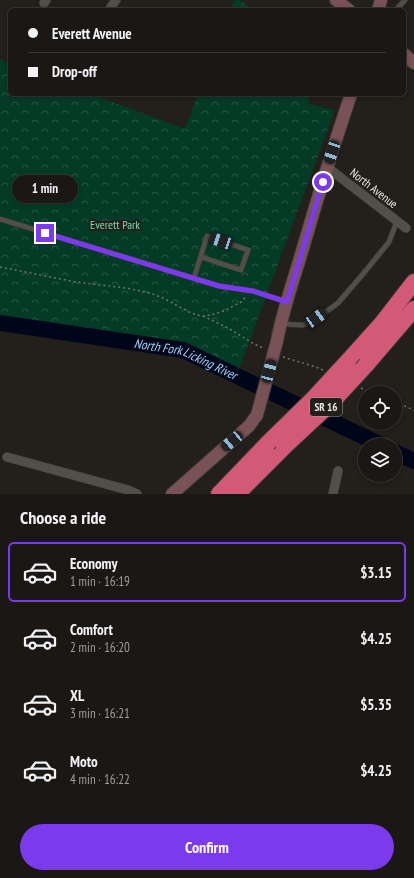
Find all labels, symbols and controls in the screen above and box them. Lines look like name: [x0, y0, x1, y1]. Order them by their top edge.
text: Everett Avenue: [52, 24, 132, 43]
text: Drop-off: [52, 62, 97, 81]
car: [323, 139, 341, 165]
street label: North Avenue: [347, 165, 401, 211]
route start: [314, 173, 332, 191]
callout: 1 min: [12, 175, 78, 203]
text: 1 min: [32, 180, 58, 197]
park label: Everett Park: [90, 217, 140, 232]
route end: [36, 224, 54, 242]
car: [208, 231, 234, 251]
car: [303, 306, 329, 330]
water label: North Fork Licking River: [133, 334, 242, 384]
car: [260, 358, 278, 384]
map controls: [358, 386, 402, 482]
button: locate: [358, 386, 402, 430]
road number: SR 16: [310, 398, 342, 416]
car: [219, 429, 245, 453]
button: layers: [358, 438, 402, 482]
text: Choose a ride: [20, 506, 106, 529]
icon: car: [22, 554, 58, 590]
text: Economy: [70, 554, 118, 573]
text: $3.15: [360, 563, 392, 582]
text: 1 min · 16:19: [70, 573, 130, 590]
icon: car: [22, 620, 58, 656]
text: Comfort: [70, 620, 113, 639]
text: $4.25: [360, 629, 392, 648]
text: 2 min · 16:20: [70, 639, 130, 656]
icon: car: [22, 686, 58, 722]
text: XL: [70, 686, 84, 705]
text: $5.35: [360, 695, 392, 714]
text: 3 min · 16:21: [70, 705, 130, 722]
icon: car: [22, 752, 58, 788]
text: Moto: [70, 752, 98, 771]
text: $4.25: [360, 761, 392, 780]
text: 4 min · 16:22: [70, 771, 130, 788]
button: Confirm: [20, 824, 394, 870]

